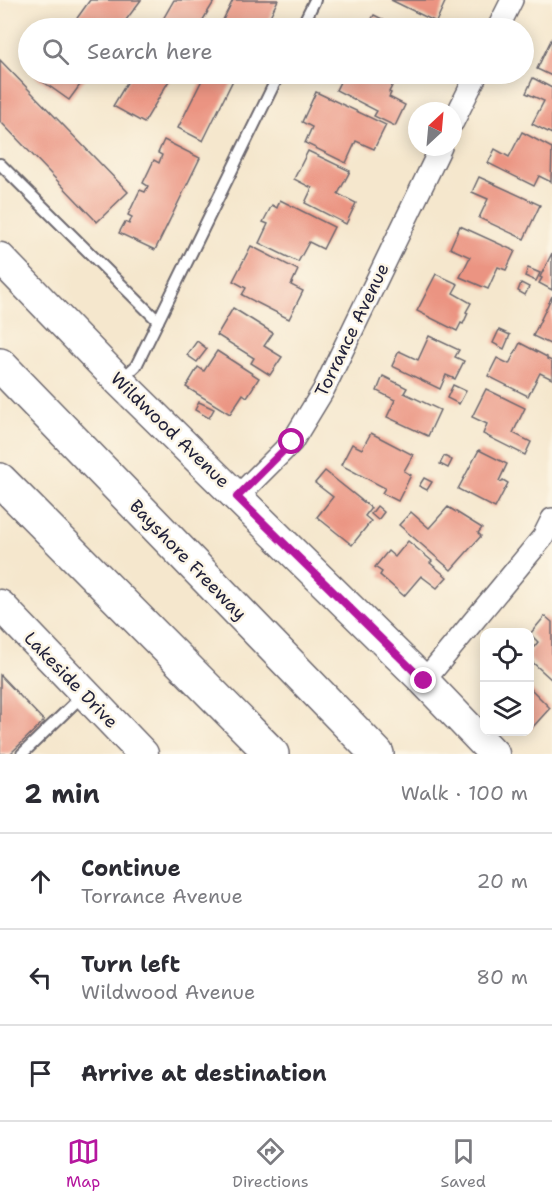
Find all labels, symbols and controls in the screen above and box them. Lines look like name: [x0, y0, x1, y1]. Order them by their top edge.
search box: [18, 18, 534, 84]
icon: search: [39, 35, 72, 68]
text: Search here: [87, 37, 213, 66]
north arrow: [408, 102, 462, 156]
street label: Torrance Avenue: [309, 259, 395, 401]
street label: Wildwood Avenue: [105, 367, 235, 493]
route start: [278, 428, 304, 454]
street label: Bayshore Freeway: [124, 495, 252, 625]
street label: Lakeside Drive: [19, 626, 123, 734]
map controls: [480, 628, 534, 736]
button: locate: [480, 628, 534, 682]
route end: [410, 667, 436, 693]
button: layers: [480, 682, 534, 736]
text: 2 min: [24, 776, 100, 811]
text: Walk · 100 m: [401, 780, 528, 806]
text: Continue: [81, 854, 181, 883]
icon: ahead: [24, 865, 57, 898]
text: 20 m: [477, 868, 528, 894]
text: Torrance Avenue: [81, 883, 243, 909]
text: Turn left: [81, 950, 180, 979]
icon: left: [24, 961, 57, 994]
text: 80 m: [476, 964, 528, 990]
text: Wildwood Avenue: [81, 979, 255, 1005]
icon: arrive: [24, 1057, 57, 1090]
text: Arrive at destination: [81, 1059, 327, 1088]
tab: Map: [66, 1135, 100, 1192]
tab: Directions: [232, 1135, 309, 1192]
tab: Saved: [441, 1135, 486, 1192]

